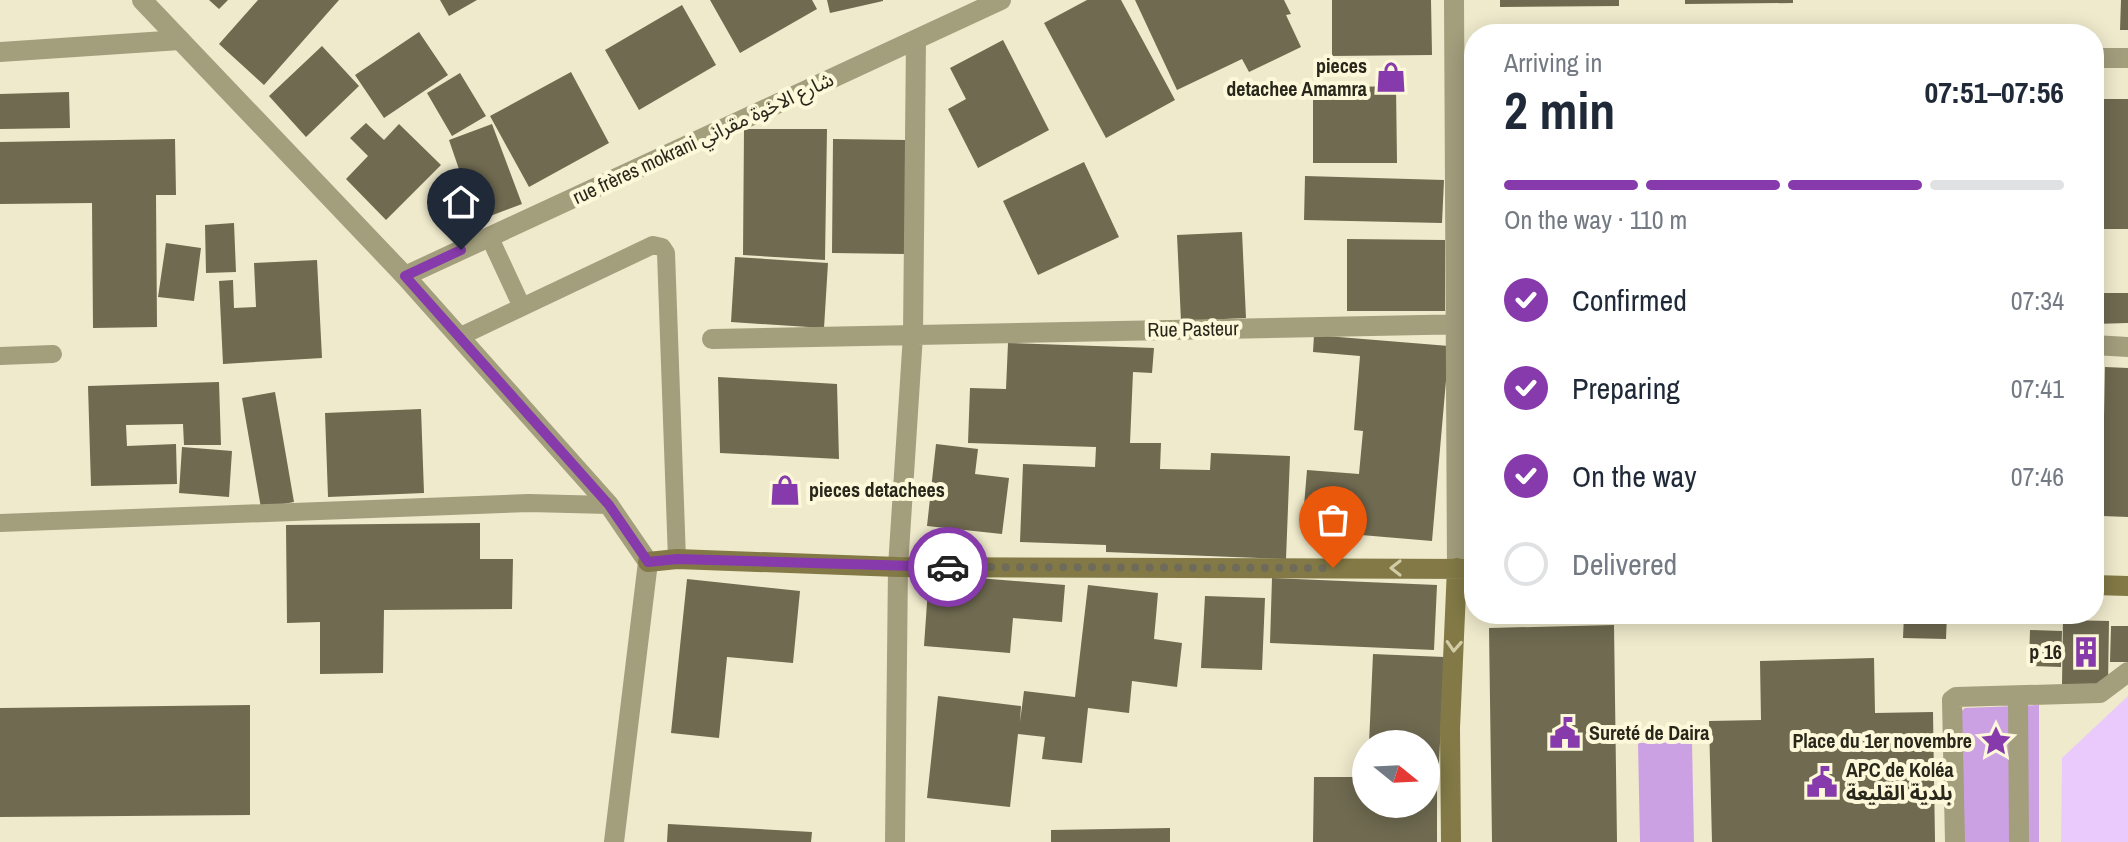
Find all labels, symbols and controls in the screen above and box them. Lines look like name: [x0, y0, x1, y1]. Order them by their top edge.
text: Arriving in: [1504, 45, 1602, 80]
place label: pieces detachee Amamra: [1226, 52, 1367, 102]
shop icon: pieces detachee Amamra: [1374, 60, 1408, 94]
street label: rue frères mokrani شارع الاخوة مقراني: [568, 65, 839, 212]
text: 07:51–07:56: [1925, 72, 2064, 112]
text: 2 min: [1504, 75, 1615, 145]
pin: [427, 168, 495, 250]
icon: home: [439, 180, 483, 224]
text: On the way · 110 m: [1504, 202, 1687, 237]
icon: check: [1504, 278, 1548, 322]
text: Confirmed: [1572, 280, 1687, 320]
text: 07:34: [2011, 283, 2064, 318]
street label: Rue Pasteur: [1147, 314, 1239, 343]
icon: check: [1504, 366, 1548, 410]
text: Preparing: [1572, 368, 1680, 408]
text: 07:41: [2011, 371, 2064, 406]
icon: check: [1504, 454, 1548, 498]
text: On the way: [1572, 456, 1696, 496]
text: 07:46: [2011, 459, 2064, 494]
shop icon: pieces detachees: [768, 473, 802, 507]
place label: pieces detachees: [809, 476, 945, 503]
pin: [1299, 486, 1367, 568]
icon: bag: [1311, 498, 1355, 542]
courier: [908, 527, 988, 607]
text: Delivered: [1572, 544, 1677, 584]
icon: car: [926, 545, 970, 589]
one-way arrow: [1389, 559, 1402, 577]
building icon: p 16: [2069, 635, 2103, 669]
place label: p 16: [2029, 638, 2062, 665]
one-way arrow: [1445, 640, 1462, 653]
public building icon: Sureté de Daira: [1548, 716, 1582, 750]
place label: Sureté de Daira: [1589, 719, 1709, 746]
place icon: Place du 1er novembre: [1979, 724, 2013, 758]
place label: Place du 1er novembre: [1792, 727, 1972, 754]
north arrow: [1352, 730, 1440, 818]
map controls: [1352, 730, 1440, 818]
place label: APC de Koléa بلدية القليعة: [1846, 756, 1954, 806]
public building icon: APC de Koléa بلدية القليعة: [1805, 765, 1839, 799]

